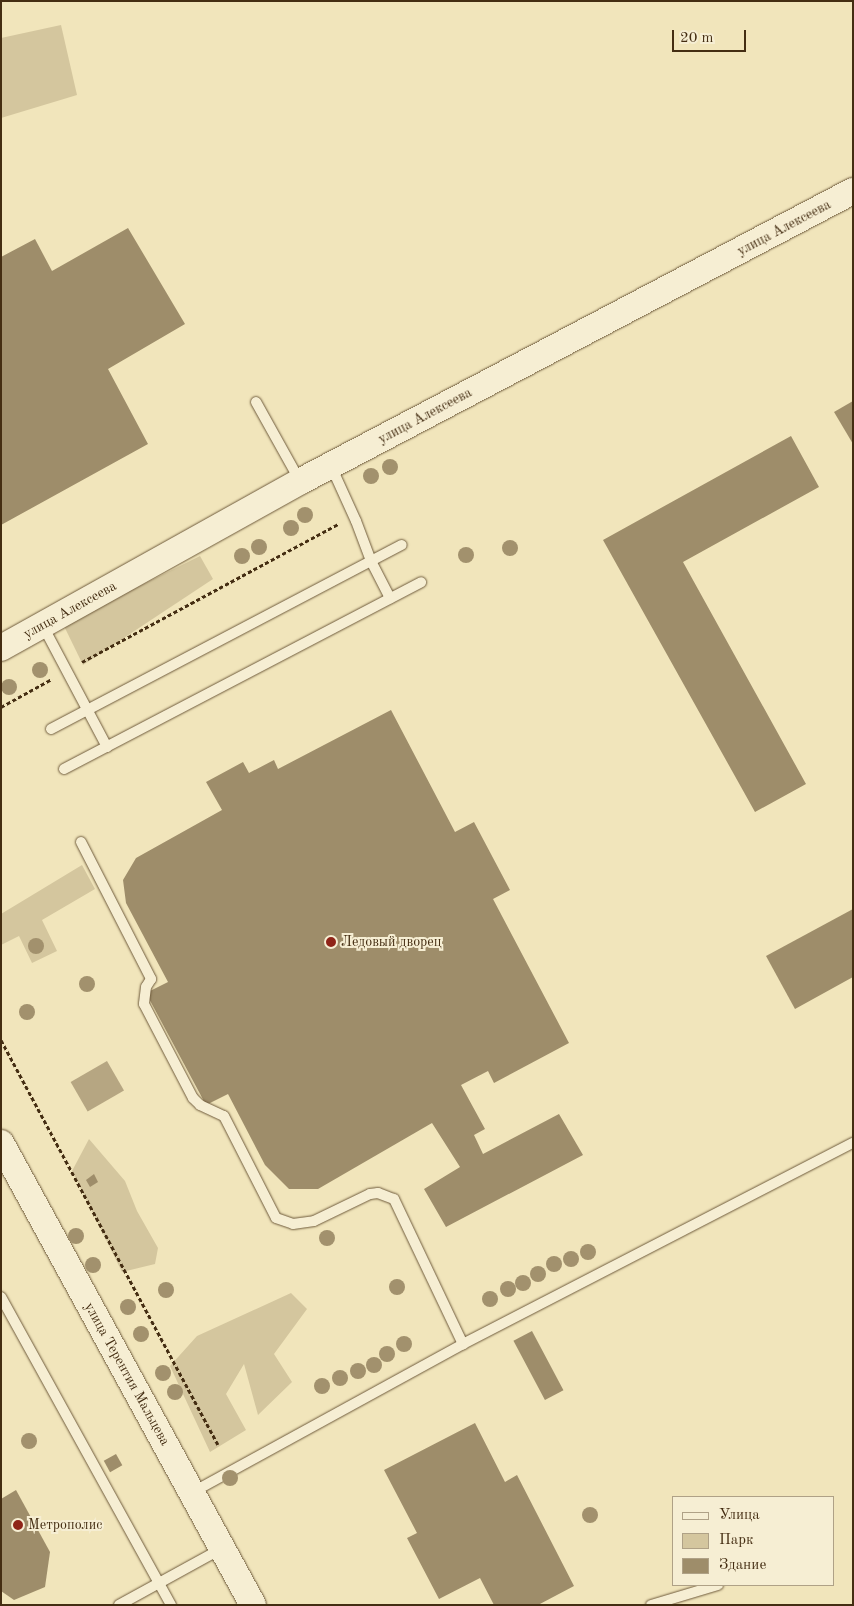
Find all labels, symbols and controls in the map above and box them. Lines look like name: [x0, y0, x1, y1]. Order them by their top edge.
scale bar: [674, 20, 748, 52]
text: 20 m: [680, 31, 714, 46]
street label: улица Алексеева: [734, 196, 834, 260]
street label: улица Алексеева: [375, 384, 475, 448]
street label: улица Алексеева: [21, 578, 119, 642]
place label: Ледовый дворец: [341, 934, 441, 950]
marker: Ледовый дворец: [325, 936, 337, 948]
street label: улица Терентия Мальцева: [81, 1299, 173, 1449]
legend: [672, 1496, 834, 1586]
text: Улица: [719, 1508, 760, 1523]
place label: Метрополис: [28, 1517, 102, 1533]
marker: Метрополис: [12, 1519, 24, 1531]
text: Парк: [719, 1533, 754, 1548]
text: Здание: [719, 1558, 766, 1573]

